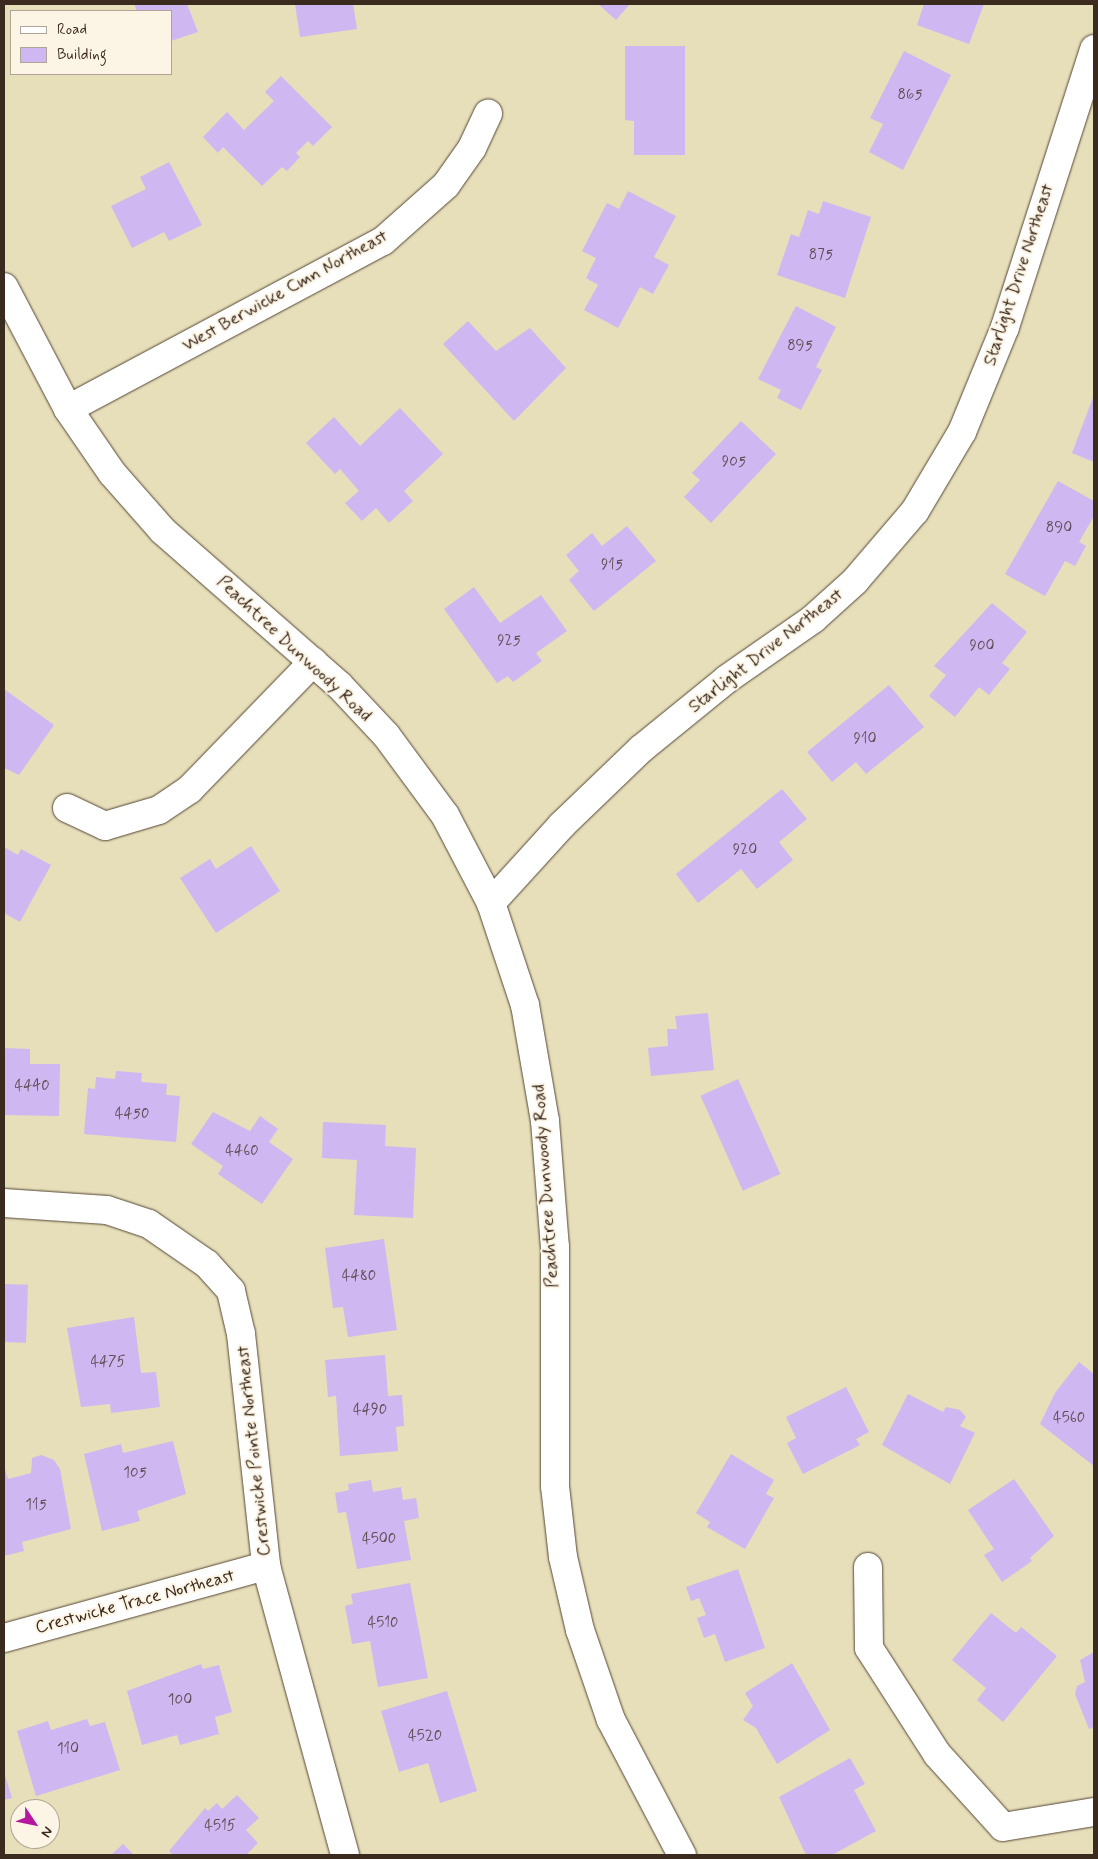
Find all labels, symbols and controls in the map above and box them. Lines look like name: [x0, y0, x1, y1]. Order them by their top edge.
legend: [10, 10, 172, 75]
text: Road: [57, 20, 87, 40]
text: Building: [57, 45, 107, 65]
house number: 865: [897, 87, 923, 105]
street label: Starlight Drive Northeast: [979, 181, 1059, 369]
street label: West Berwicke Cmn Northeast: [175, 224, 395, 358]
house number: 875: [809, 247, 833, 265]
house number: 895: [787, 338, 813, 356]
house number: 905: [722, 454, 746, 472]
house number: 890: [1046, 520, 1072, 538]
house number: 915: [601, 557, 623, 575]
street label: Peachtree Dunwoody Road: [213, 573, 375, 725]
street label: Starlight Drive Northeast: [684, 584, 848, 718]
house number: 925: [497, 633, 521, 651]
house number: 900: [970, 638, 994, 656]
house number: 910: [854, 731, 876, 749]
house number: 920: [733, 842, 757, 860]
house number: 4440: [14, 1078, 50, 1096]
street label: Peachtree Dunwoody Road: [528, 1085, 564, 1287]
house number: 4450: [115, 1106, 149, 1124]
house number: 4460: [225, 1143, 259, 1161]
house number: 4480: [342, 1268, 376, 1286]
street label: Crestwicke Pointe Northeast: [232, 1345, 276, 1557]
house number: 4475: [90, 1354, 126, 1372]
house number: 4490: [353, 1402, 387, 1420]
house number: 4560: [1053, 1410, 1085, 1428]
house number: 105: [123, 1465, 147, 1483]
house number: 115: [25, 1497, 47, 1515]
house number: 4500: [362, 1531, 396, 1549]
street label: Crestwicke Trace Northeast: [34, 1565, 236, 1639]
house number: 4510: [368, 1615, 398, 1633]
house number: 100: [168, 1692, 192, 1710]
house number: 4520: [408, 1728, 442, 1746]
house number: 110: [57, 1741, 79, 1759]
north arrow: [10, 1799, 60, 1849]
house number: 4515: [204, 1818, 236, 1836]
text: N: [37, 1823, 57, 1841]

